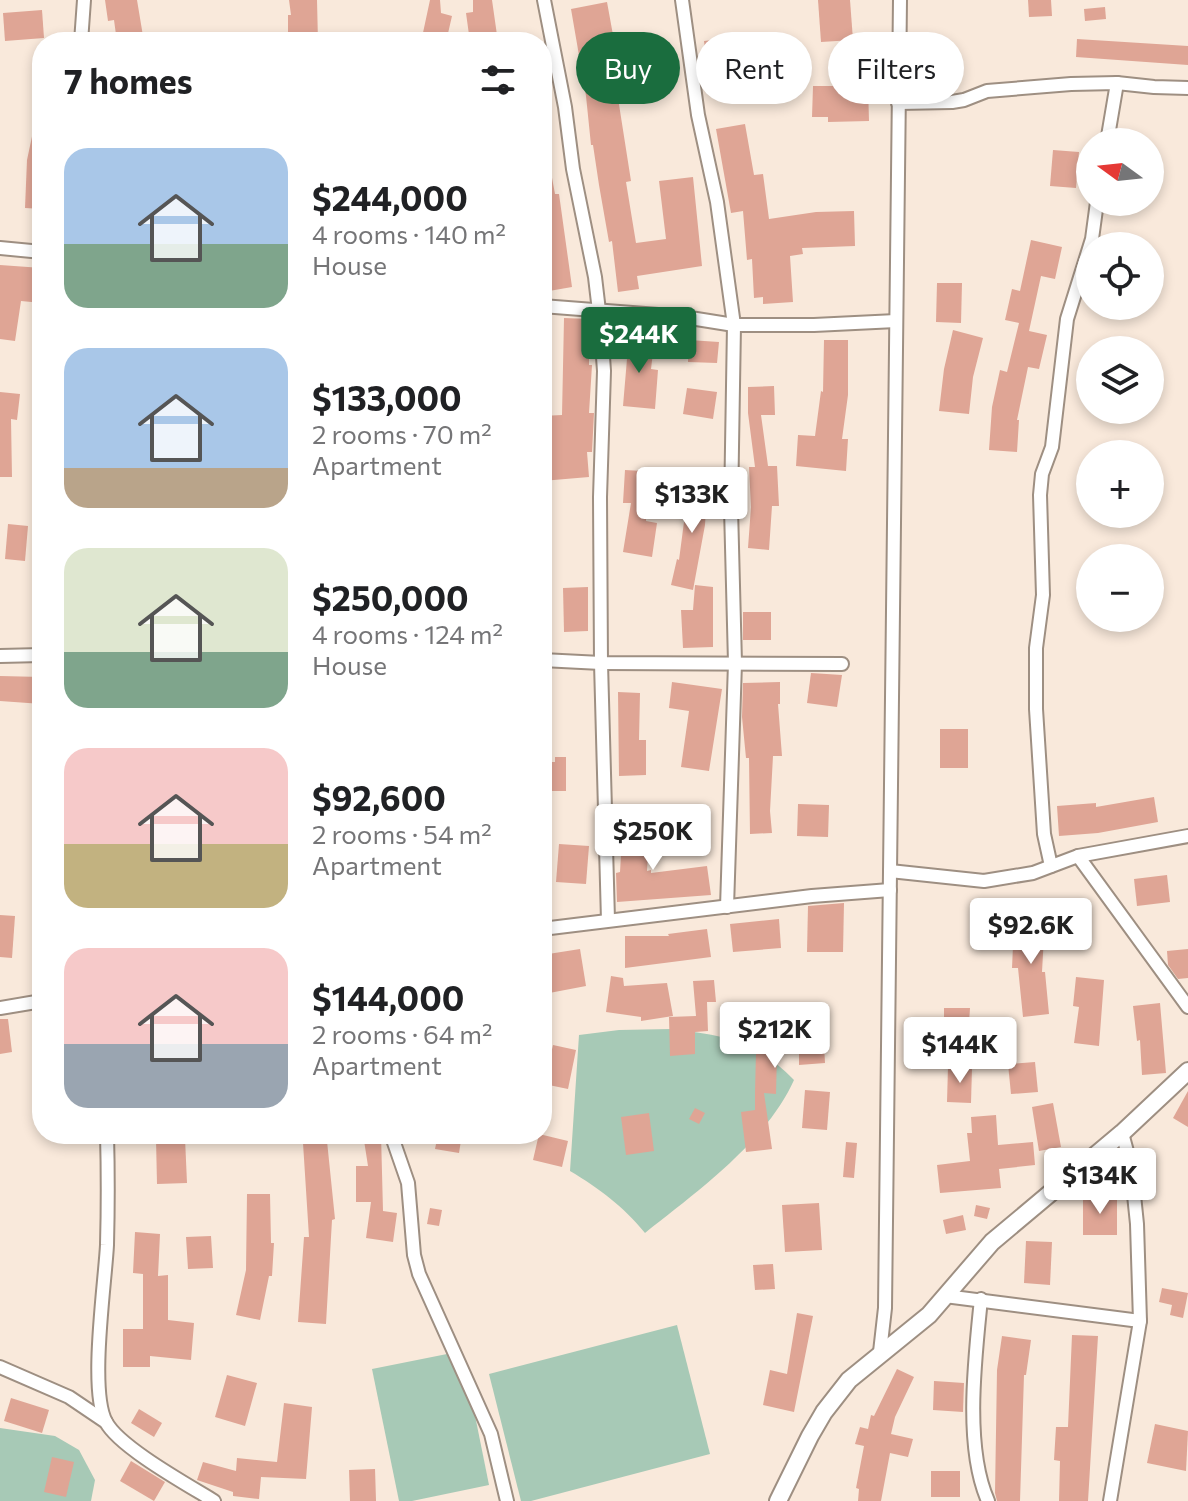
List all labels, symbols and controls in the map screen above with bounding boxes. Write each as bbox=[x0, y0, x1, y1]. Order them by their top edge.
chip: Buy bbox=[576, 32, 680, 104]
chip: Rent bbox=[696, 32, 812, 104]
chip: Filters bbox=[828, 32, 964, 104]
icon: filters bbox=[476, 58, 520, 102]
text: 7 homes bbox=[64, 59, 193, 101]
north arrow bbox=[1076, 128, 1164, 216]
map controls bbox=[1076, 128, 1164, 632]
text: $244,000 bbox=[312, 176, 468, 218]
icon: home bbox=[128, 180, 224, 276]
text: 4 rooms · 140 m² bbox=[312, 218, 506, 249]
button: locate bbox=[1076, 232, 1164, 320]
text: House bbox=[312, 249, 387, 280]
pin: $244K bbox=[583, 307, 695, 375]
text: $244K bbox=[599, 317, 679, 348]
button: layers bbox=[1076, 336, 1164, 424]
text: $133,000 bbox=[312, 376, 462, 418]
icon: home bbox=[128, 380, 224, 476]
text: 2 rooms · 70 m² bbox=[312, 418, 492, 449]
button: + bbox=[1076, 440, 1164, 528]
text: Apartment bbox=[312, 449, 442, 480]
pin: $133K bbox=[636, 467, 748, 535]
text: $133K bbox=[655, 477, 730, 508]
button: − bbox=[1076, 544, 1164, 632]
text: $250,000 bbox=[312, 576, 469, 618]
icon: home bbox=[128, 580, 224, 676]
text: 4 rooms · 124 m² bbox=[312, 618, 503, 649]
text: House bbox=[312, 649, 387, 680]
text: $92,600 bbox=[312, 776, 446, 818]
icon: home bbox=[128, 780, 224, 876]
pin: $250K bbox=[597, 804, 709, 872]
text: $250K bbox=[613, 814, 693, 845]
text: 2 rooms · 54 m² bbox=[312, 818, 492, 849]
text: Apartment bbox=[312, 849, 442, 880]
pin: $92.6K bbox=[966, 898, 1096, 966]
text: $92.6K bbox=[988, 908, 1074, 939]
text: $144,000 bbox=[312, 976, 464, 1018]
icon: home bbox=[128, 980, 224, 1076]
pin: $212K bbox=[719, 1002, 831, 1070]
text: $212K bbox=[738, 1012, 812, 1043]
pin: $144K bbox=[904, 1017, 1016, 1085]
text: 2 rooms · 64 m² bbox=[312, 1018, 493, 1049]
text: $144K bbox=[922, 1027, 998, 1058]
text: Apartment bbox=[312, 1049, 442, 1080]
pin: $134K bbox=[1044, 1148, 1156, 1216]
text: $134K bbox=[1062, 1158, 1138, 1189]

